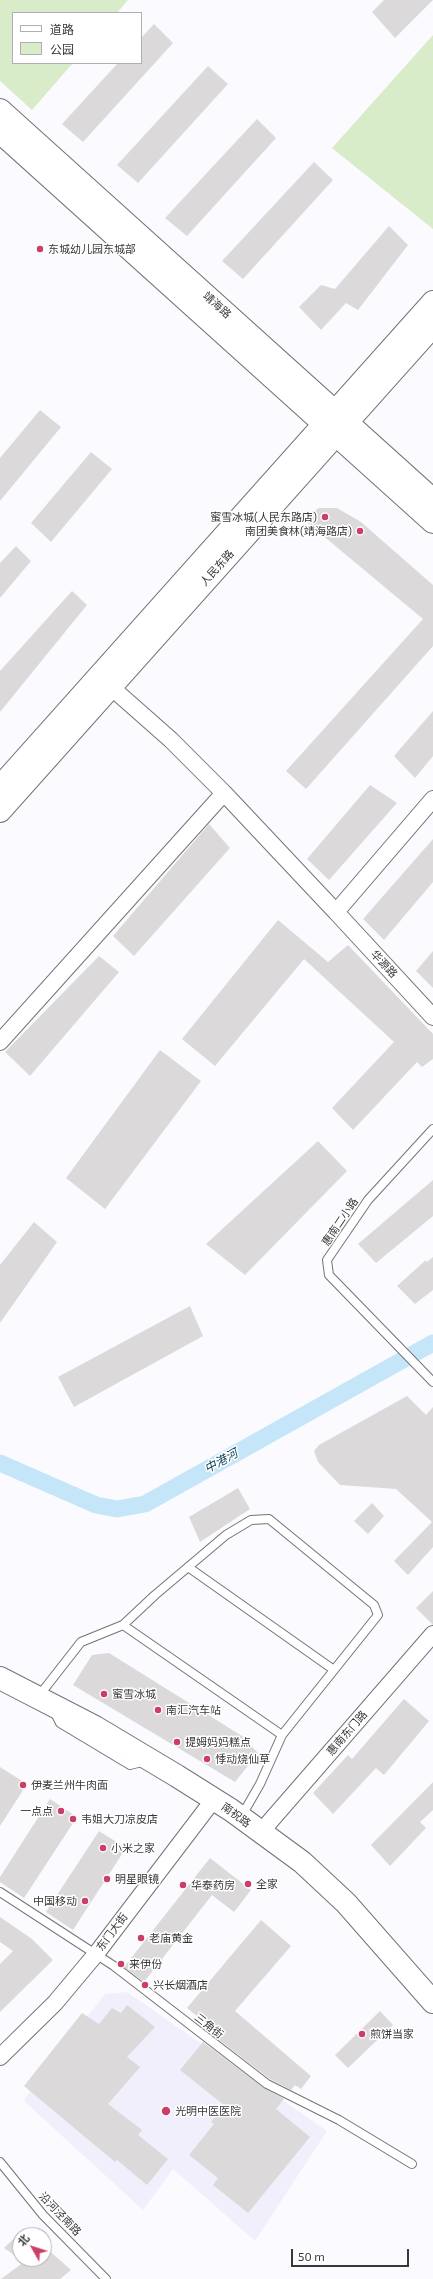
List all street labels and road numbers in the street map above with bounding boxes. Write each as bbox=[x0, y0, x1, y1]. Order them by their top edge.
street label: 靖海路 bbox=[200, 289, 234, 321]
street label: 人民东路 bbox=[197, 547, 237, 589]
street label: 华源路 bbox=[368, 947, 400, 981]
street label: 惠南二小路 bbox=[319, 1196, 361, 1248]
street label: 惠南东门路 bbox=[324, 1708, 370, 1758]
street label: 南祝路 bbox=[219, 1800, 253, 1830]
street label: 东门大街 bbox=[93, 1910, 131, 1954]
street label: 三角街 bbox=[192, 2011, 226, 2041]
street label: 沿河泾南路 bbox=[36, 2190, 84, 2238]

